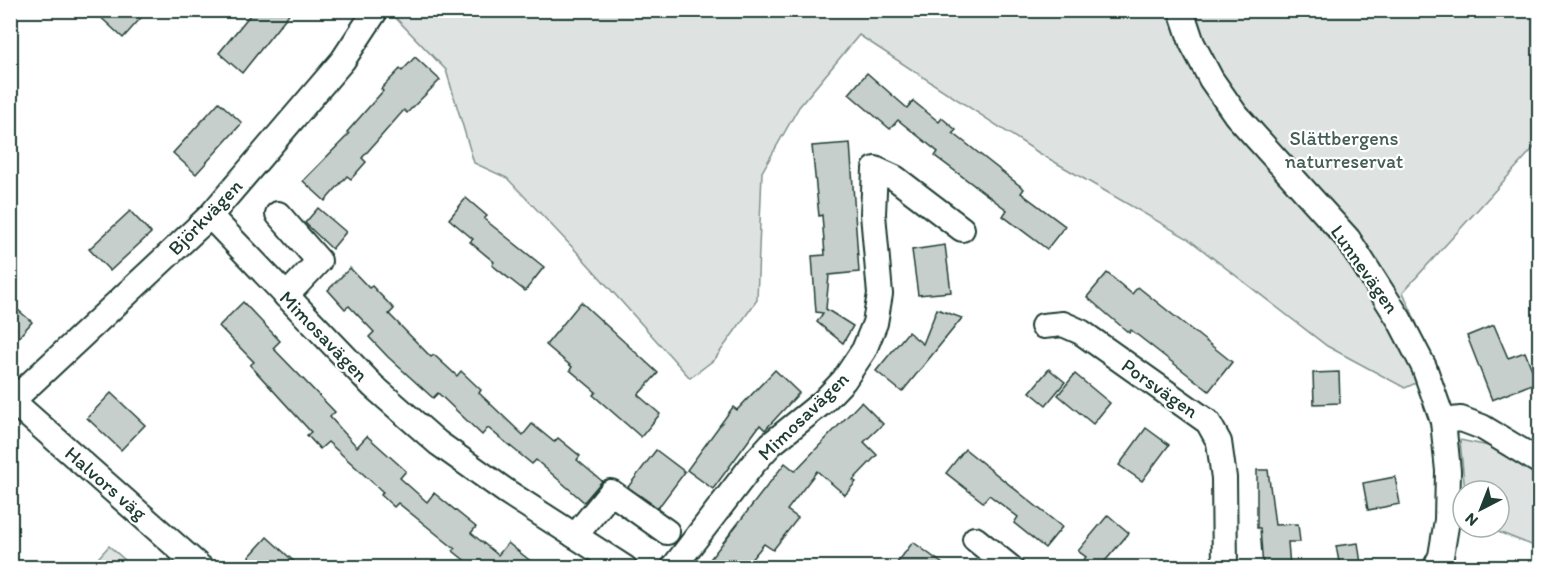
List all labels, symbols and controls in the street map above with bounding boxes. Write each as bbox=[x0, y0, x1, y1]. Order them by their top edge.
park label: Slättbergens naturreservat bbox=[1285, 126, 1404, 173]
street label: Björkvägen bbox=[163, 174, 247, 260]
street label: Lunnevägen bbox=[1326, 220, 1404, 318]
street label: Mimosavägen bbox=[275, 285, 374, 387]
street label: Porsvägen bbox=[1117, 353, 1203, 423]
street label: Mimosavägen bbox=[752, 366, 854, 465]
street label: Halvors väg bbox=[60, 441, 152, 526]
north arrow bbox=[1451, 479, 1511, 539]
text: N bbox=[1461, 509, 1482, 530]

